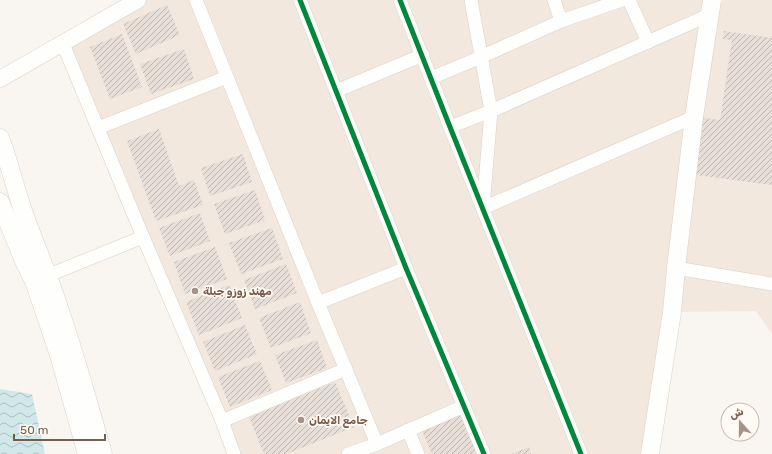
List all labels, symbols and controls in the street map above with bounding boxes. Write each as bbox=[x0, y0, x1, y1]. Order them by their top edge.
place label: مهند زوزو جبلة bbox=[203, 285, 272, 298]
marker: مهند زوزو جبلة bbox=[190, 286, 200, 296]
north arrow bbox=[720, 402, 760, 442]
text: ش bbox=[728, 405, 745, 422]
place label: جامع الايمان bbox=[309, 414, 368, 428]
marker: جامع الايمان bbox=[296, 415, 306, 425]
scale bar bbox=[14, 416, 105, 442]
text: 50 m bbox=[20, 423, 48, 437]

